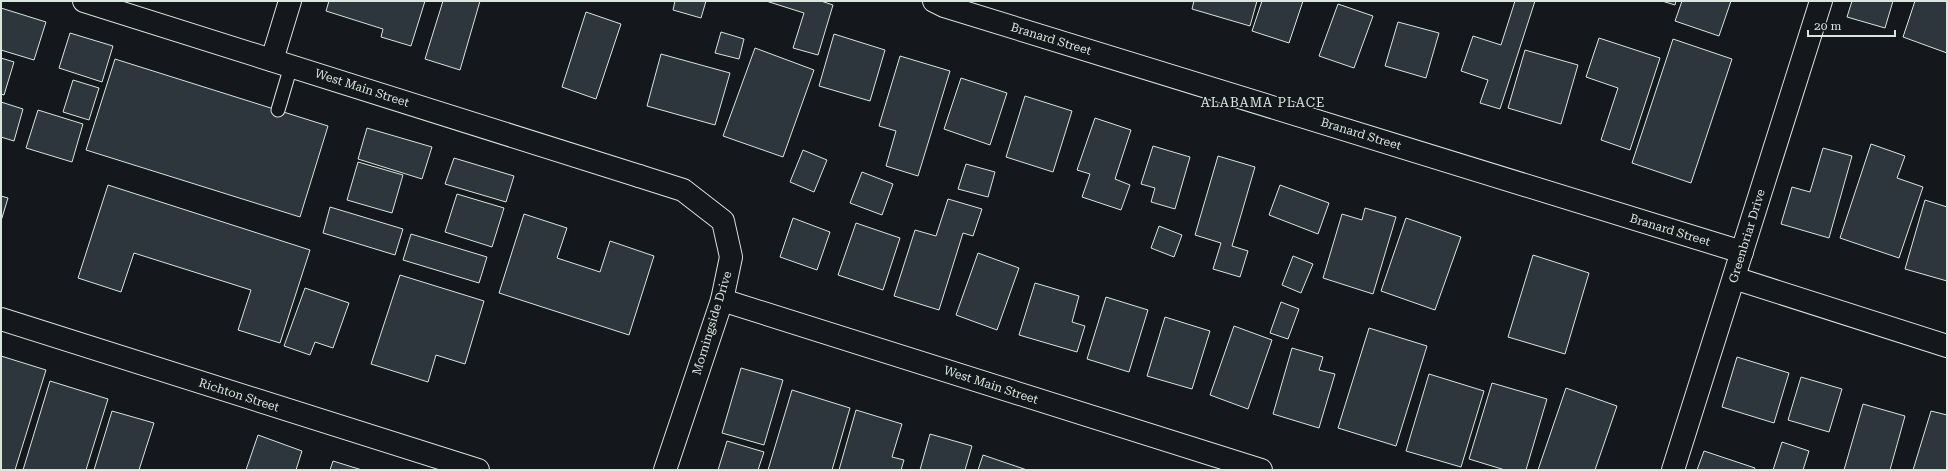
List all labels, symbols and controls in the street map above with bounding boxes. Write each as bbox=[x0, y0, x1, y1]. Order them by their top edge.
scale bar bbox=[1808, 12, 1895, 38]
text: 20 m bbox=[1814, 19, 1841, 33]
street label: Branard Street bbox=[1009, 20, 1093, 58]
street label: West Main Street bbox=[313, 66, 411, 110]
district label: ALABAMA PLACE bbox=[1201, 95, 1325, 110]
street label: Branard Street bbox=[1319, 115, 1403, 153]
street label: Greenbriar Drive bbox=[1726, 187, 1768, 285]
street label: Branard Street bbox=[1628, 211, 1712, 249]
street label: Morningside Drive bbox=[690, 269, 735, 377]
street label: West Main Street bbox=[942, 363, 1040, 407]
street label: Richton Street bbox=[197, 375, 281, 415]

